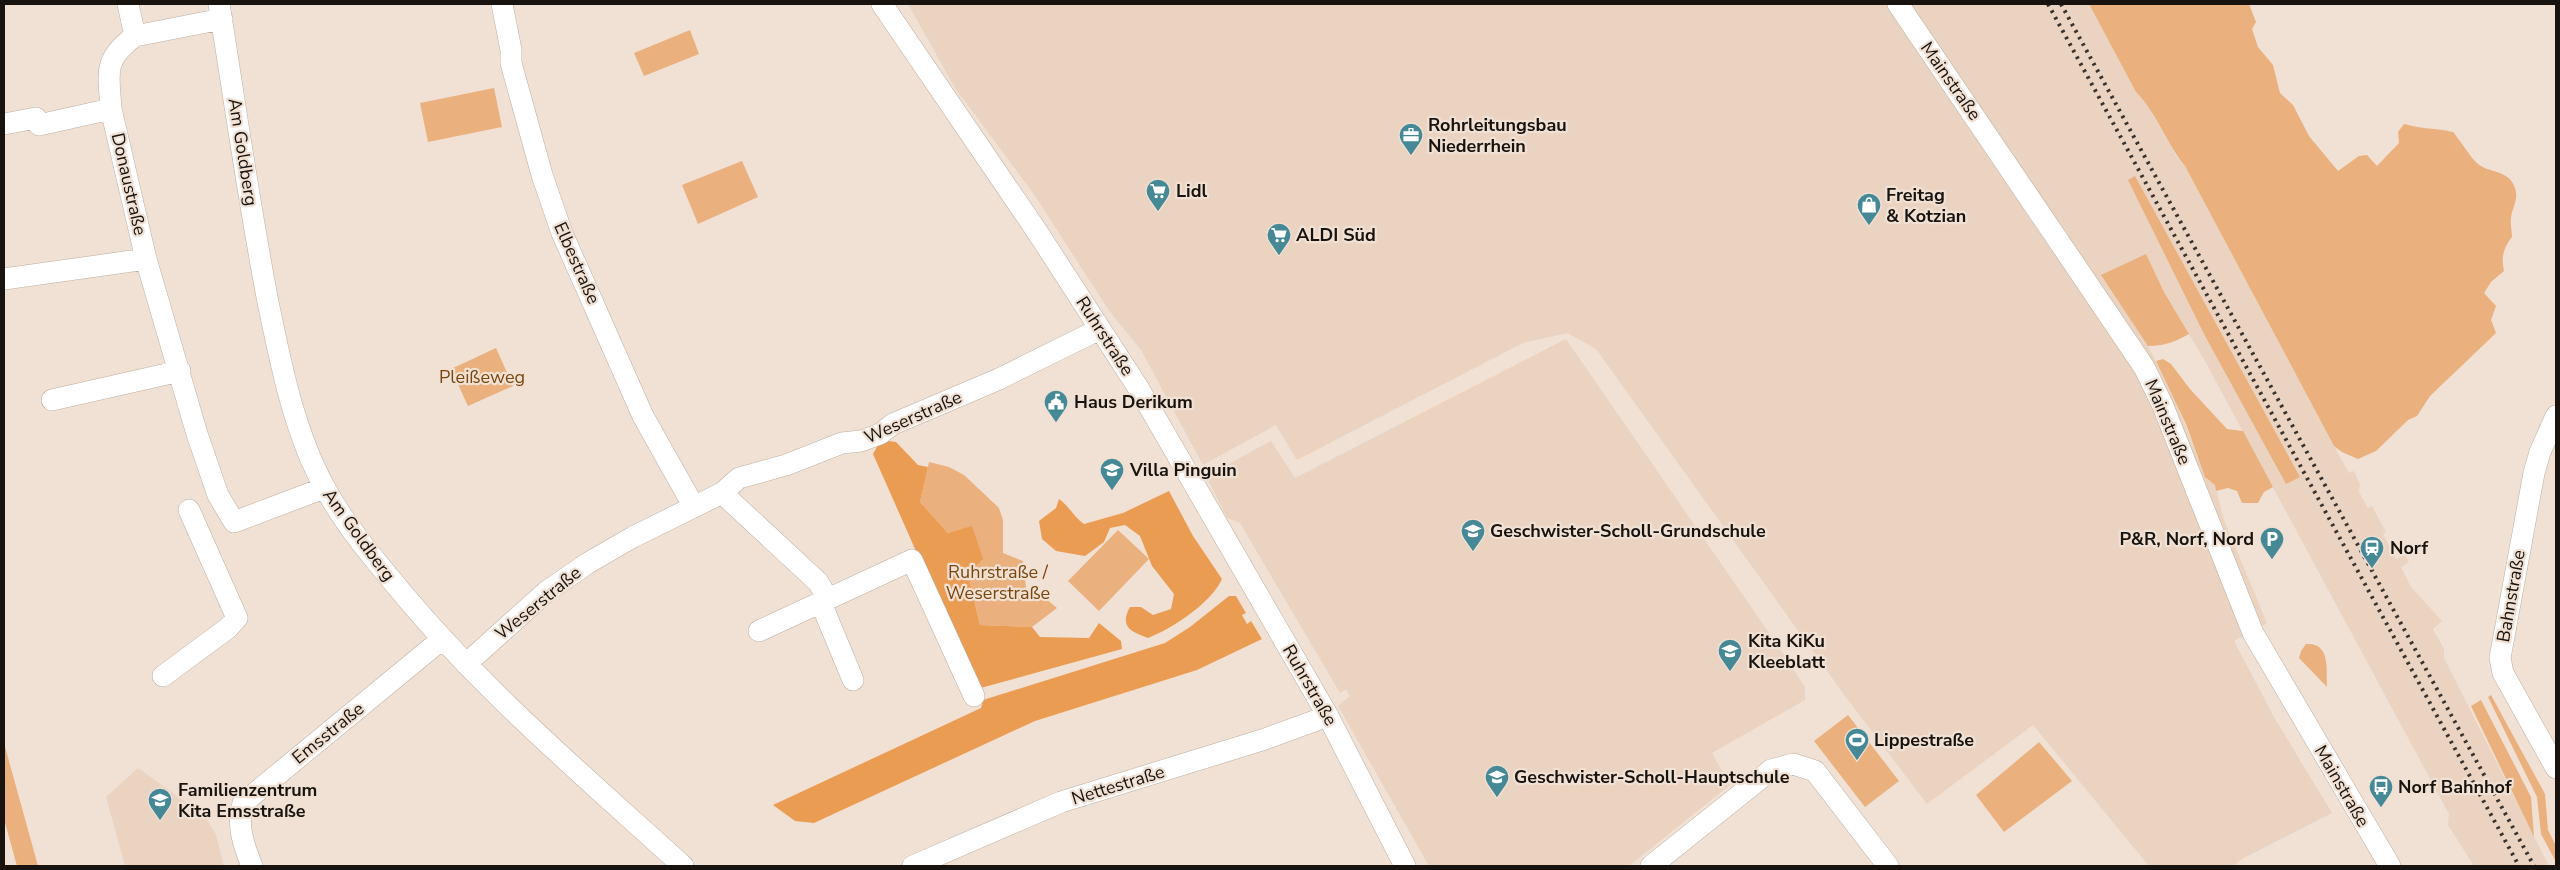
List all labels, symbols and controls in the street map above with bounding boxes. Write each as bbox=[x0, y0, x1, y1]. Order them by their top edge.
street label: Mainstraße bbox=[1915, 37, 1987, 125]
street label: Am Goldberg bbox=[223, 96, 263, 208]
place label: Rohrleitungsbau Niederrhein bbox=[1428, 113, 1567, 158]
office icon: Rohrleitungsbau Niederrhein bbox=[1398, 122, 1424, 156]
street label: Donaustraße bbox=[106, 130, 152, 238]
supermarket icon: Lidl bbox=[1145, 178, 1171, 212]
place label: Lidl bbox=[1176, 179, 1208, 203]
place label: Freitag & Kotzian bbox=[1886, 183, 1966, 228]
shop icon: Freitag & Kotzian bbox=[1856, 192, 1882, 226]
street label: Elbestraße bbox=[548, 218, 606, 308]
supermarket icon: ALDI Süd bbox=[1266, 222, 1292, 256]
place label: ALDI Süd bbox=[1296, 223, 1376, 247]
street label: Ruhrstraße bbox=[1070, 292, 1140, 380]
park label: Pleißeweg bbox=[439, 365, 525, 389]
street label: Mainstraße bbox=[2139, 376, 2197, 468]
street label: Weserstraße bbox=[860, 385, 966, 449]
public building icon: Haus Derikum bbox=[1043, 389, 1069, 423]
place label: Haus Derikum bbox=[1074, 390, 1193, 414]
school or university icon: Villa Pinguin bbox=[1099, 457, 1125, 491]
place label: Villa Pinguin bbox=[1129, 458, 1237, 482]
street label: Am Goldberg bbox=[317, 484, 401, 586]
school or university icon: Geschwister-Scholl-Grundschule bbox=[1460, 518, 1486, 552]
place label: Geschwister-Scholl-Grundschule bbox=[1490, 519, 1766, 543]
parking icon: P&R, Norf, Nord bbox=[2259, 526, 2285, 560]
place label: P&R, Norf, Nord bbox=[2119, 527, 2254, 551]
station icon: Norf bbox=[2359, 535, 2385, 569]
place label: Norf bbox=[2390, 536, 2428, 560]
street label: Bahnstraße bbox=[2491, 548, 2531, 644]
park label: Ruhrstraße / Weserstraße bbox=[946, 560, 1050, 605]
street label: Weserstraße bbox=[490, 561, 586, 645]
place label: Kita KiKu Kleeblatt bbox=[1748, 629, 1825, 674]
school or university icon: Kita KiKu Kleeblatt bbox=[1717, 638, 1743, 672]
street label: Ruhrstraße bbox=[1277, 640, 1343, 730]
street label: Emsstraße bbox=[287, 697, 369, 769]
sports icon: Lippestraße bbox=[1844, 727, 1870, 761]
place label: Lippestraße bbox=[1874, 728, 1974, 752]
street label: Mainstraße bbox=[2309, 741, 2375, 831]
street label: Nettestraße bbox=[1069, 759, 1167, 811]
school or university icon: Geschwister-Scholl-Hauptschule bbox=[1484, 764, 1510, 798]
place label: Geschwister-Scholl-Hauptschule bbox=[1514, 765, 1790, 789]
bus stop icon: Norf Bahnhof bbox=[2368, 774, 2394, 808]
place label: Norf Bahnhof bbox=[2398, 775, 2512, 799]
place label: Familienzentrum Kita Emsstraße bbox=[178, 778, 317, 823]
school or university icon: Familienzentrum Kita Emsstraße bbox=[147, 787, 173, 821]

